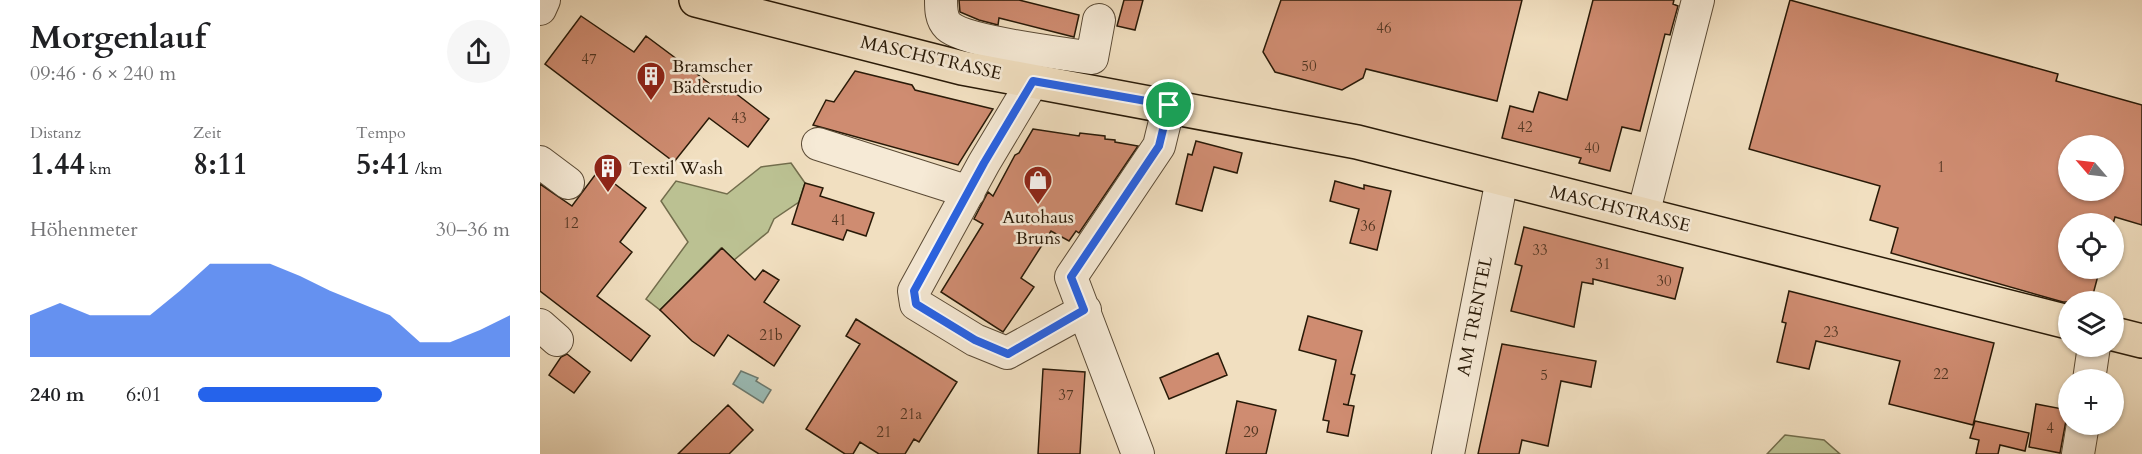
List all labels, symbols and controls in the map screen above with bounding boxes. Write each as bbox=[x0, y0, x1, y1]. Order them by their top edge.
text: Morgenlauf bbox=[30, 15, 206, 60]
house number: 46 bbox=[1376, 18, 1392, 38]
button: share bbox=[447, 20, 510, 83]
street label: MASCHSTRASSE bbox=[858, 30, 1004, 86]
house number: 47 bbox=[581, 49, 597, 69]
place label: Bramscher Bäderstudio bbox=[672, 54, 763, 100]
house number: 50 bbox=[1301, 56, 1317, 76]
text: 09:46 · 6 × 240 m bbox=[30, 60, 176, 87]
building icon: Bramscher Bäderstudio bbox=[635, 60, 667, 102]
pin bbox=[1143, 79, 1194, 130]
icon: arrive bbox=[1152, 88, 1185, 121]
house number: 43 bbox=[731, 108, 747, 128]
house number: 42 bbox=[1517, 117, 1533, 137]
text: Distanz bbox=[30, 122, 81, 144]
text: Zeit bbox=[193, 122, 221, 144]
text: Tempo bbox=[356, 122, 406, 144]
north arrow bbox=[2058, 135, 2124, 201]
map controls bbox=[2058, 135, 2124, 435]
house number: 40 bbox=[1584, 138, 1600, 158]
text: 1.44 bbox=[30, 144, 85, 185]
text: 8:11 bbox=[193, 144, 248, 185]
text: 5:41 bbox=[356, 144, 411, 185]
building icon: Textil Wash bbox=[592, 152, 624, 194]
place label: Textil Wash bbox=[629, 156, 723, 181]
house number: 1 bbox=[1937, 157, 1945, 177]
text: km bbox=[85, 158, 111, 180]
text: /km bbox=[411, 158, 442, 180]
shop icon: Autohaus Bruns bbox=[1022, 164, 1054, 206]
street label: MASCHSTRASSE bbox=[1547, 179, 1693, 239]
place label: Autohaus Bruns bbox=[1002, 205, 1074, 251]
house number: 41 bbox=[831, 210, 847, 230]
house number: 12 bbox=[563, 213, 579, 233]
button: locate bbox=[2058, 213, 2124, 279]
text: Höhenmeter bbox=[30, 216, 138, 243]
text: 30–36 m bbox=[436, 216, 510, 243]
house number: 36 bbox=[1360, 216, 1376, 236]
house number: 33 bbox=[1532, 240, 1548, 260]
street label: AM TRENTEL bbox=[1451, 254, 1499, 378]
house number: 31 bbox=[1595, 254, 1611, 274]
house number: 30 bbox=[1656, 271, 1672, 291]
button: layers bbox=[2058, 291, 2124, 357]
house number: 23 bbox=[1823, 322, 1839, 342]
house number: 21b bbox=[759, 325, 783, 345]
house number: 22 bbox=[1933, 364, 1949, 384]
house number: 5 bbox=[1540, 365, 1548, 385]
button: + bbox=[2058, 369, 2124, 435]
text: 240 m bbox=[30, 381, 85, 408]
text: 6:01 bbox=[126, 381, 162, 408]
house number: 37 bbox=[1058, 385, 1074, 405]
house number: 21a bbox=[900, 404, 922, 424]
house number: 4 bbox=[2046, 418, 2054, 438]
house number: 21 bbox=[876, 422, 892, 442]
house number: 29 bbox=[1243, 422, 1259, 442]

